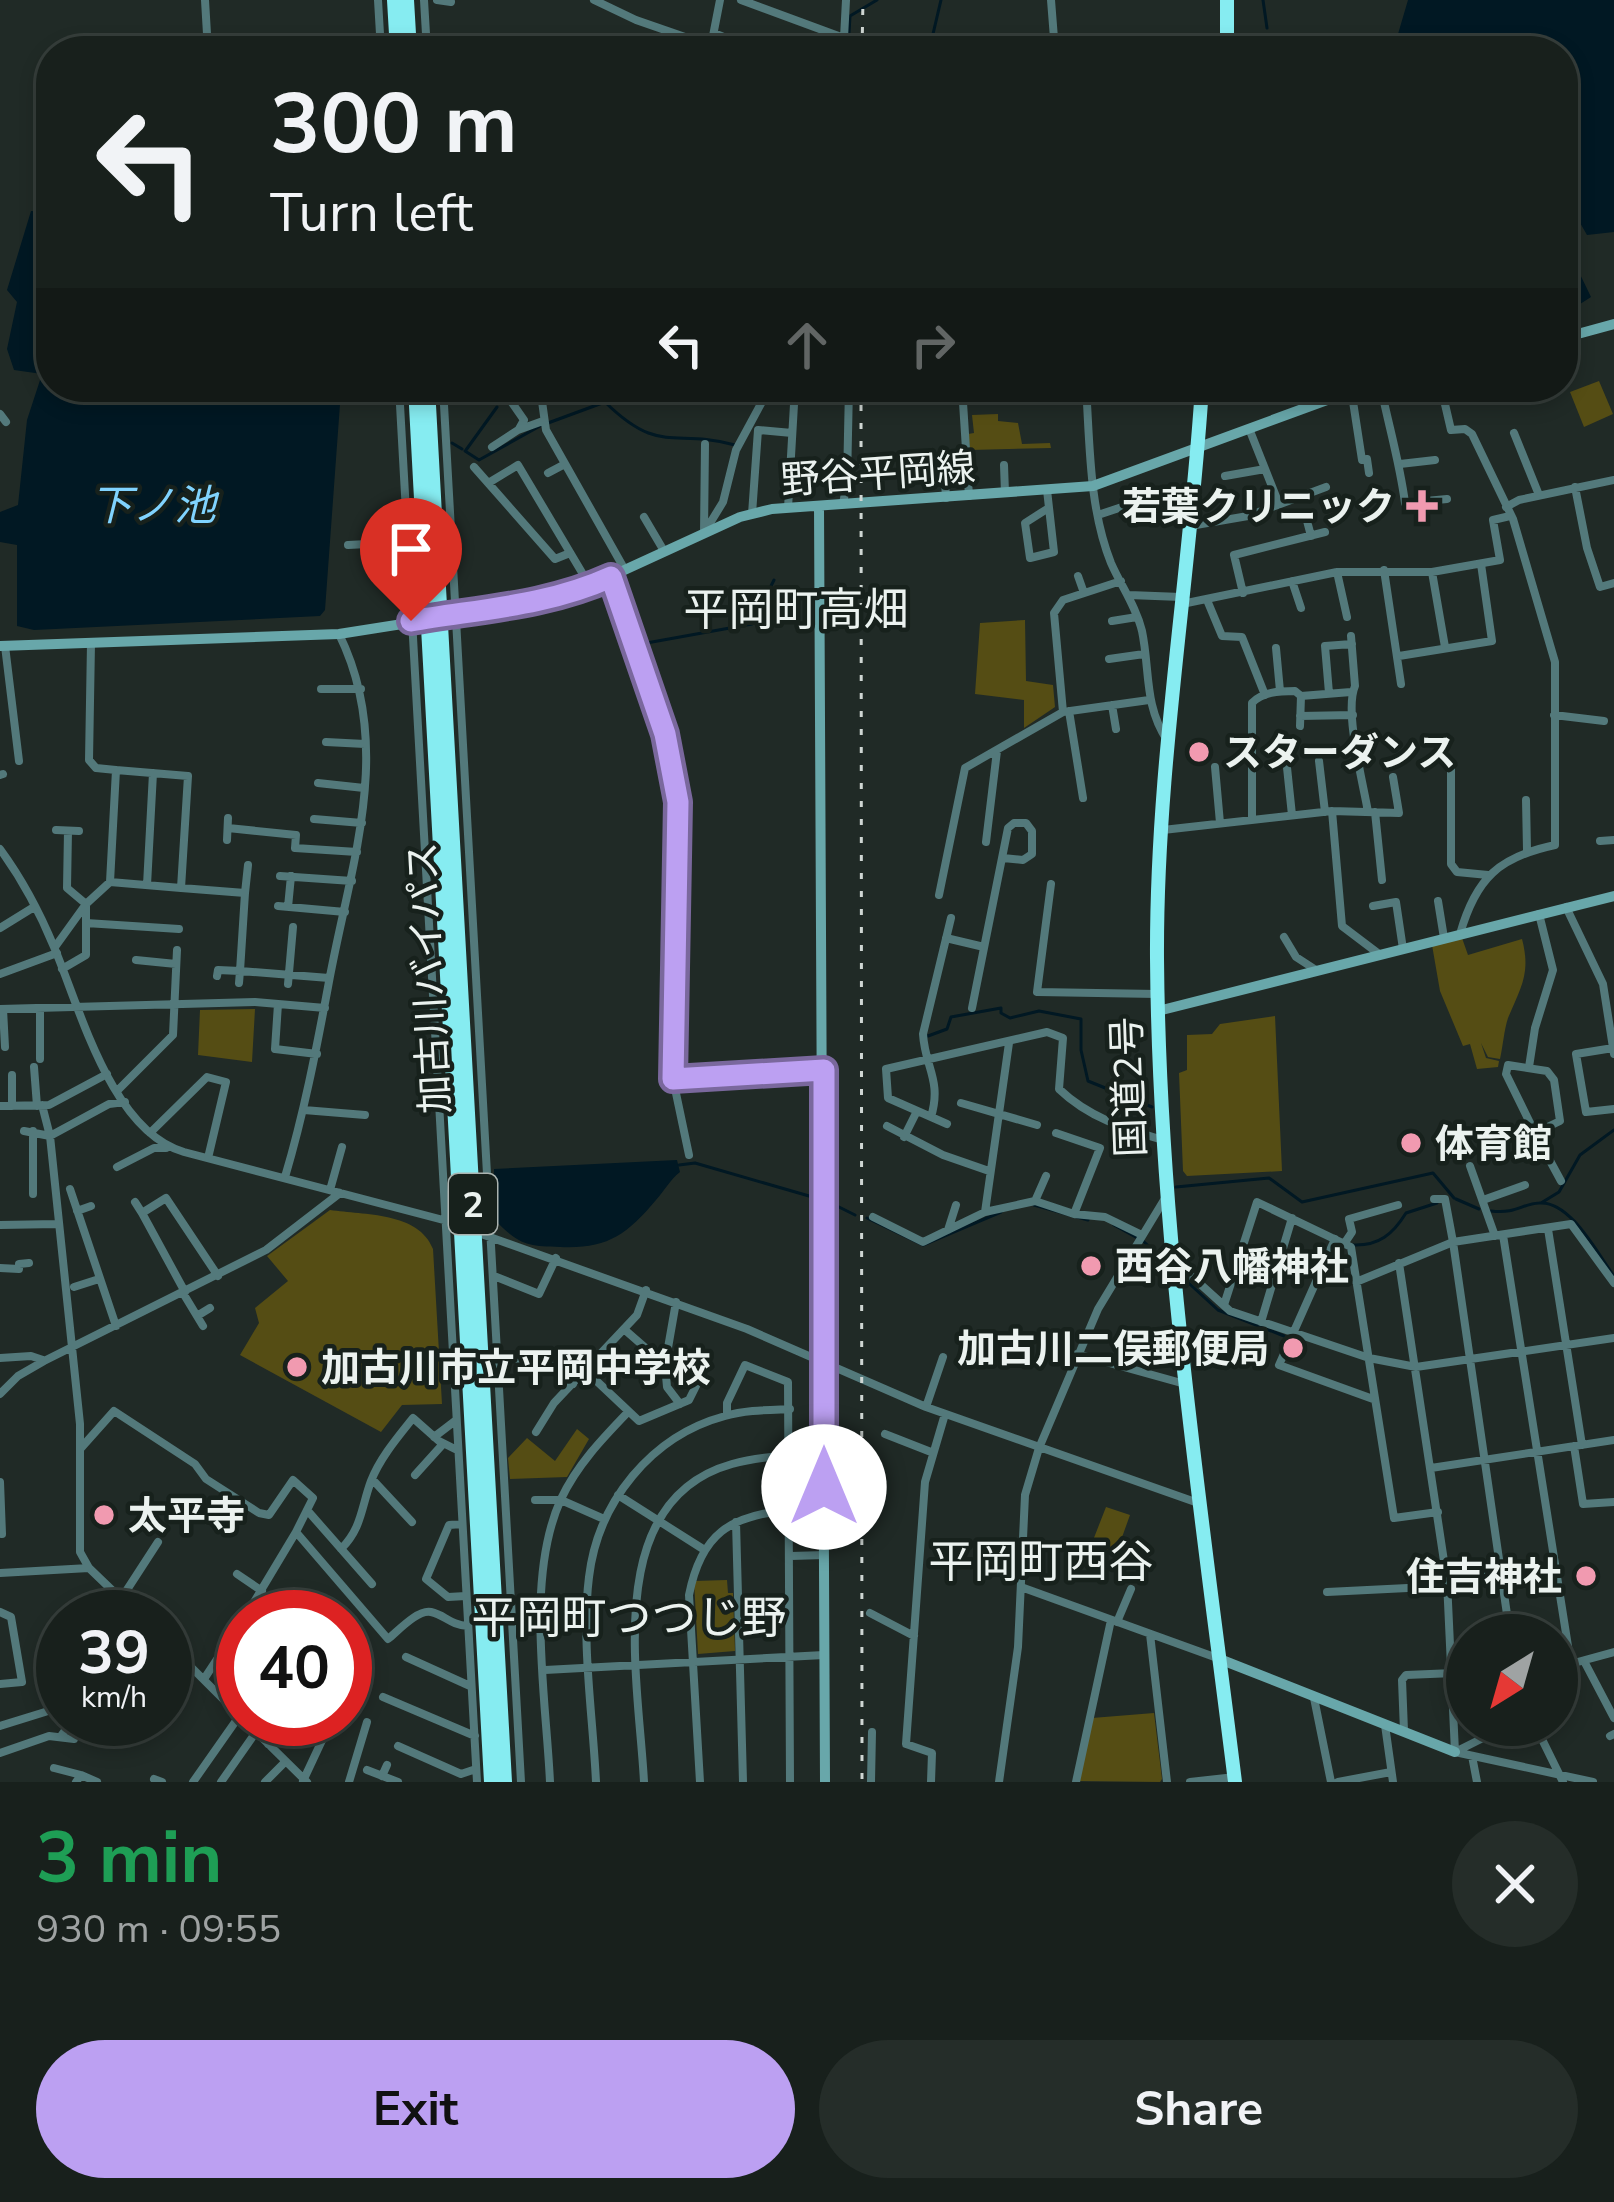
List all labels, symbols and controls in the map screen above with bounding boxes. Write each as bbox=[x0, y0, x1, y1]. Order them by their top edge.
text: 300 m bbox=[270, 67, 518, 182]
icon: left bbox=[72, 84, 228, 240]
text: Turn left bbox=[270, 176, 473, 250]
icon: left bbox=[648, 312, 714, 378]
icon: ahead bbox=[774, 312, 840, 378]
icon: right bbox=[900, 312, 966, 378]
street label: 野谷平岡線 bbox=[779, 441, 977, 508]
water label: 下ノ池 bbox=[90, 478, 220, 535]
place label: 若葉クリニック bbox=[1122, 481, 1395, 534]
marker: 若葉クリニック bbox=[1406, 490, 1438, 522]
pin bbox=[360, 498, 462, 621]
icon: arrive bbox=[378, 516, 444, 582]
district label: 平岡町高畑 bbox=[683, 580, 909, 641]
place label: スターダンス bbox=[1223, 727, 1456, 780]
marker: スターダンス bbox=[1186, 739, 1212, 765]
street label: 加古川バイパス bbox=[396, 841, 463, 1115]
street label: 国道2号 bbox=[1101, 1016, 1158, 1158]
place label: 体育館 bbox=[1435, 1118, 1552, 1171]
marker: 体育館 bbox=[1398, 1130, 1424, 1156]
road number: 2 bbox=[449, 1174, 497, 1234]
place label: 西谷八幡神社 bbox=[1115, 1241, 1349, 1294]
marker: 西谷八幡神社 bbox=[1078, 1253, 1104, 1279]
place label: 加古川二俣郵便局 bbox=[957, 1323, 1269, 1376]
marker: 加古川二俣郵便局 bbox=[1280, 1335, 1306, 1361]
place label: 加古川市立平岡中学校 bbox=[321, 1342, 711, 1395]
marker: 加古川市立平岡中学校 bbox=[284, 1354, 310, 1380]
position arrow bbox=[761, 1424, 887, 1550]
place label: 太平寺 bbox=[128, 1490, 245, 1543]
marker: 太平寺 bbox=[91, 1502, 117, 1528]
district label: 平岡町西谷 bbox=[928, 1532, 1154, 1593]
place label: 住吉神社 bbox=[1406, 1551, 1562, 1604]
marker: 住吉神社 bbox=[1573, 1563, 1599, 1589]
district label: 平岡町つつじ野 bbox=[471, 1588, 787, 1649]
speed limit sign: 40 bbox=[216, 1590, 372, 1746]
text: 39 bbox=[78, 1612, 150, 1694]
north arrow bbox=[1446, 1614, 1578, 1746]
map controls bbox=[1446, 1614, 1578, 1746]
text: km/h bbox=[81, 1677, 147, 1718]
text: 3 min bbox=[36, 1809, 222, 1907]
button: close bbox=[1452, 1821, 1578, 1947]
text: 930 m · 09:55 bbox=[36, 1903, 281, 1956]
button: Exit bbox=[36, 2040, 795, 2178]
button: Share bbox=[819, 2040, 1578, 2178]

